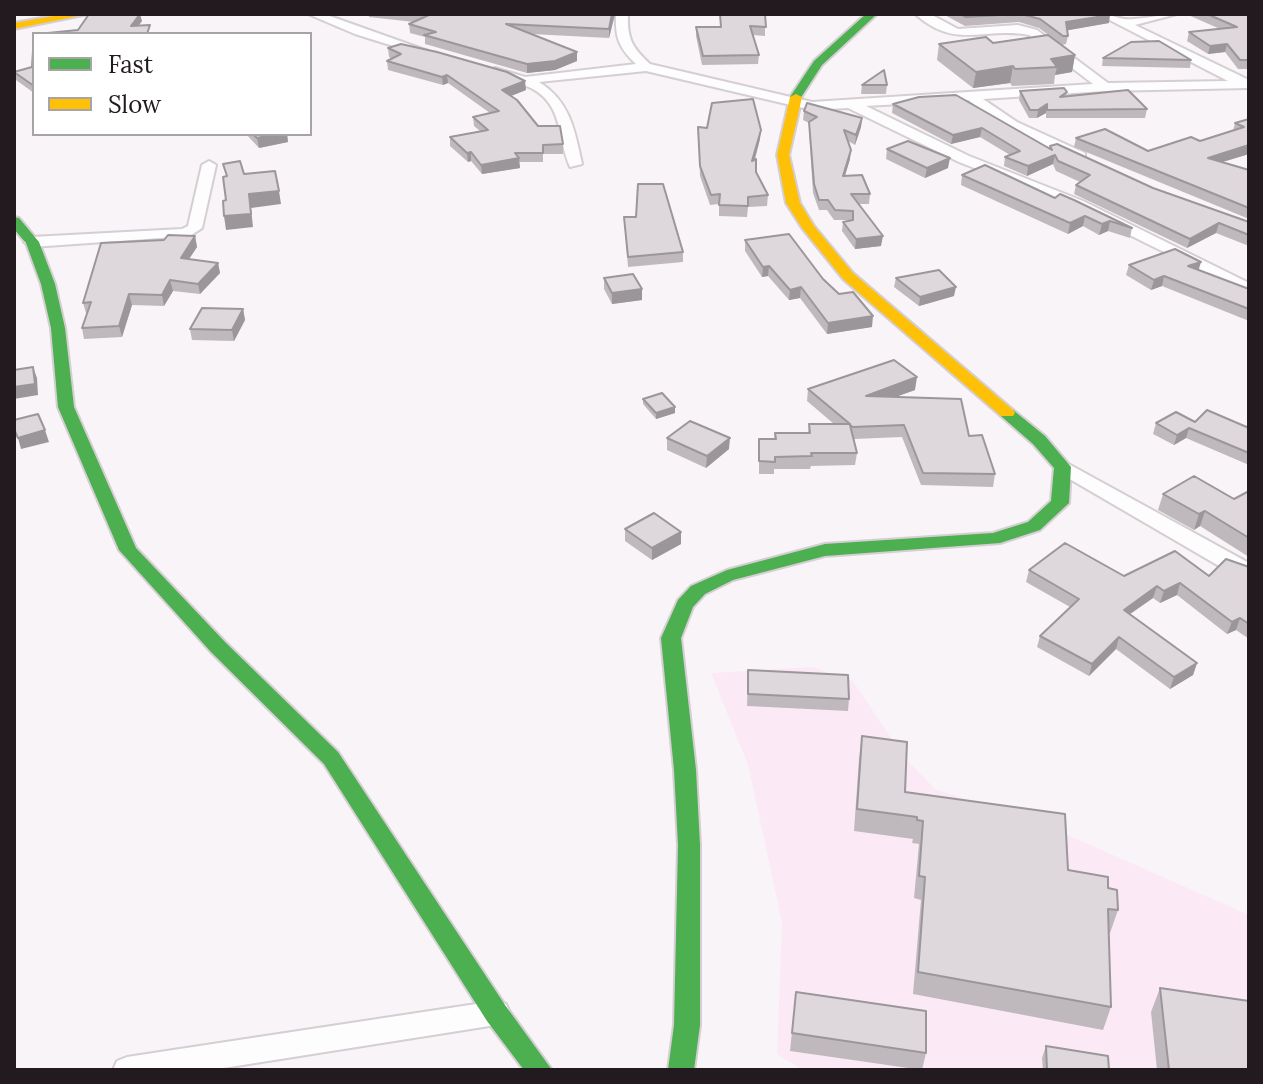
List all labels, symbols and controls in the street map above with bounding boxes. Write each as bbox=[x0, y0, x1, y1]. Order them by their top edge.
legend bbox=[32, 32, 312, 136]
text: Fast bbox=[108, 49, 153, 80]
text: Slow bbox=[108, 89, 161, 120]

